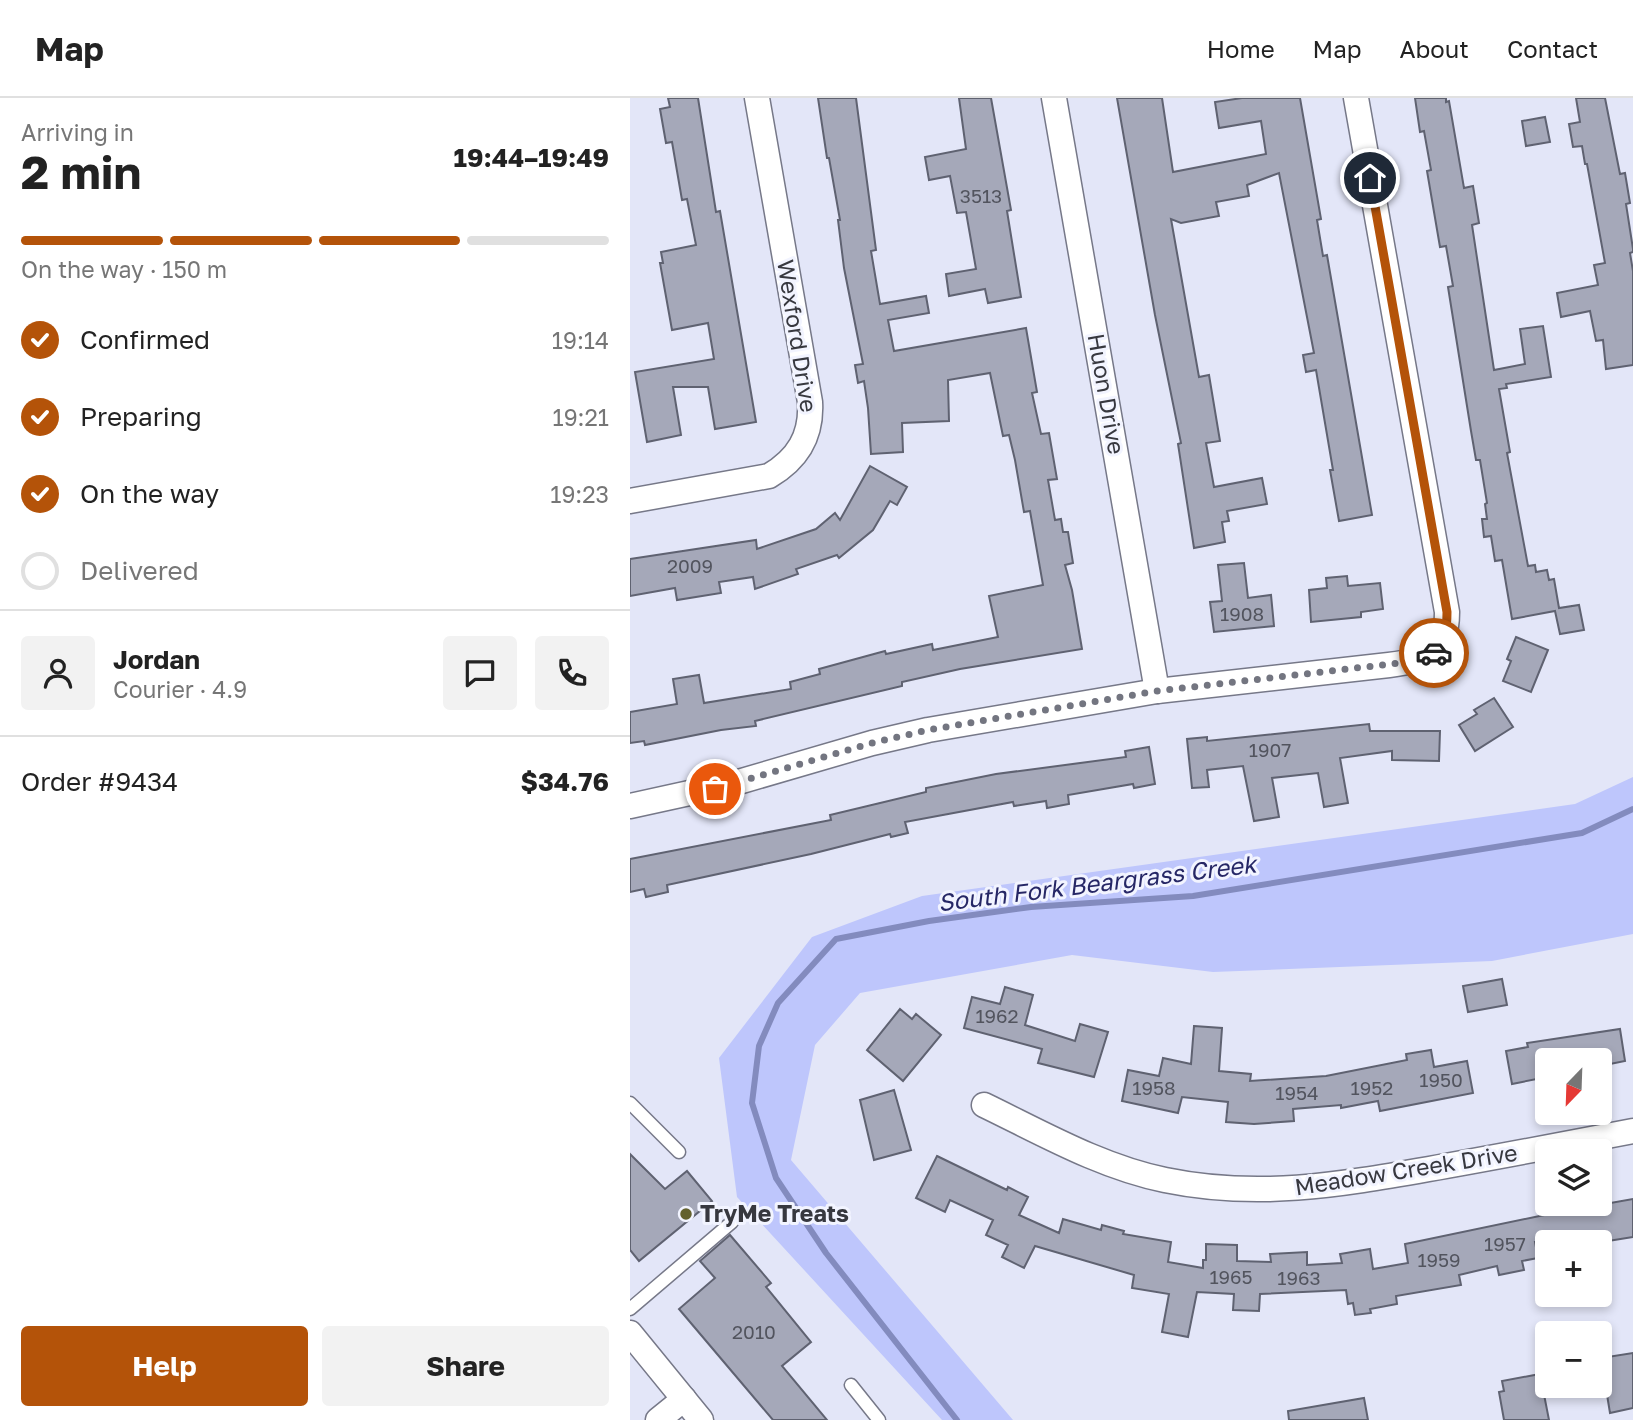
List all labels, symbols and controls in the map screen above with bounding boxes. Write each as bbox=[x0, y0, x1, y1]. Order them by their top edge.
text: Map bbox=[35, 29, 104, 68]
text: Home bbox=[1207, 34, 1275, 63]
text: Map bbox=[1313, 34, 1362, 63]
text: About bbox=[1400, 34, 1469, 63]
text: Contact bbox=[1507, 34, 1598, 63]
text: Arriving in bbox=[21, 118, 134, 146]
text: 19:44–19:49 bbox=[454, 142, 609, 173]
text: 2 min bbox=[21, 144, 141, 199]
pin bbox=[1340, 148, 1400, 208]
icon: home bbox=[1351, 159, 1389, 197]
house number: 3513 bbox=[960, 184, 1002, 207]
text: On the way · 150 m bbox=[21, 255, 227, 283]
street label: Wexford Drive bbox=[772, 257, 824, 414]
icon: check bbox=[21, 321, 59, 359]
text: Confirmed bbox=[80, 324, 210, 355]
text: 19:14 bbox=[552, 326, 609, 354]
street label: Huon Drive bbox=[1083, 331, 1131, 456]
icon: check bbox=[21, 398, 59, 436]
text: Preparing bbox=[80, 401, 202, 432]
text: 19:21 bbox=[553, 403, 609, 431]
icon: check bbox=[21, 475, 59, 513]
text: On the way bbox=[80, 478, 219, 509]
text: 19:23 bbox=[550, 480, 609, 508]
house number: 2009 bbox=[667, 554, 713, 577]
text: Delivered bbox=[80, 555, 199, 586]
house number: 1908 bbox=[1220, 602, 1264, 625]
courier bbox=[1399, 618, 1469, 688]
icon: car bbox=[1415, 634, 1453, 672]
button: person bbox=[21, 636, 95, 710]
button: chat bbox=[443, 636, 517, 710]
button: phone bbox=[535, 636, 609, 710]
text: Jordan bbox=[113, 644, 200, 675]
text: Courier · 4.9 bbox=[113, 675, 247, 703]
house number: 1907 bbox=[1249, 738, 1291, 761]
pin bbox=[685, 759, 745, 819]
text: Order #9434 bbox=[21, 766, 178, 797]
text: $34.76 bbox=[520, 766, 609, 797]
icon: bag bbox=[696, 770, 734, 808]
water label: South Fork Beargrass Creek bbox=[936, 848, 1260, 917]
house number: 1962 bbox=[975, 1004, 1019, 1027]
north arrow bbox=[1535, 1048, 1612, 1125]
map controls bbox=[1535, 1048, 1612, 1398]
house number: 1950 bbox=[1419, 1068, 1463, 1091]
house number: 1958 bbox=[1132, 1076, 1176, 1099]
house number: 1952 bbox=[1351, 1076, 1393, 1099]
house number: 1954 bbox=[1275, 1081, 1319, 1104]
street label: Meadow Creek Drive bbox=[1293, 1138, 1519, 1200]
button: layers bbox=[1535, 1139, 1612, 1216]
place label: TryMe Treats bbox=[700, 1199, 849, 1227]
marker: TryMe Treats bbox=[678, 1206, 694, 1222]
button: + bbox=[1535, 1230, 1612, 1307]
house number: 1957 bbox=[1484, 1232, 1526, 1255]
house number: 1959 bbox=[1417, 1248, 1461, 1271]
house number: 1965 bbox=[1209, 1265, 1253, 1288]
house number: 1963 bbox=[1277, 1266, 1321, 1289]
house number: 2010 bbox=[732, 1320, 776, 1343]
button: − bbox=[1535, 1321, 1612, 1398]
button: Help bbox=[21, 1326, 308, 1406]
button: Share bbox=[322, 1326, 609, 1406]

